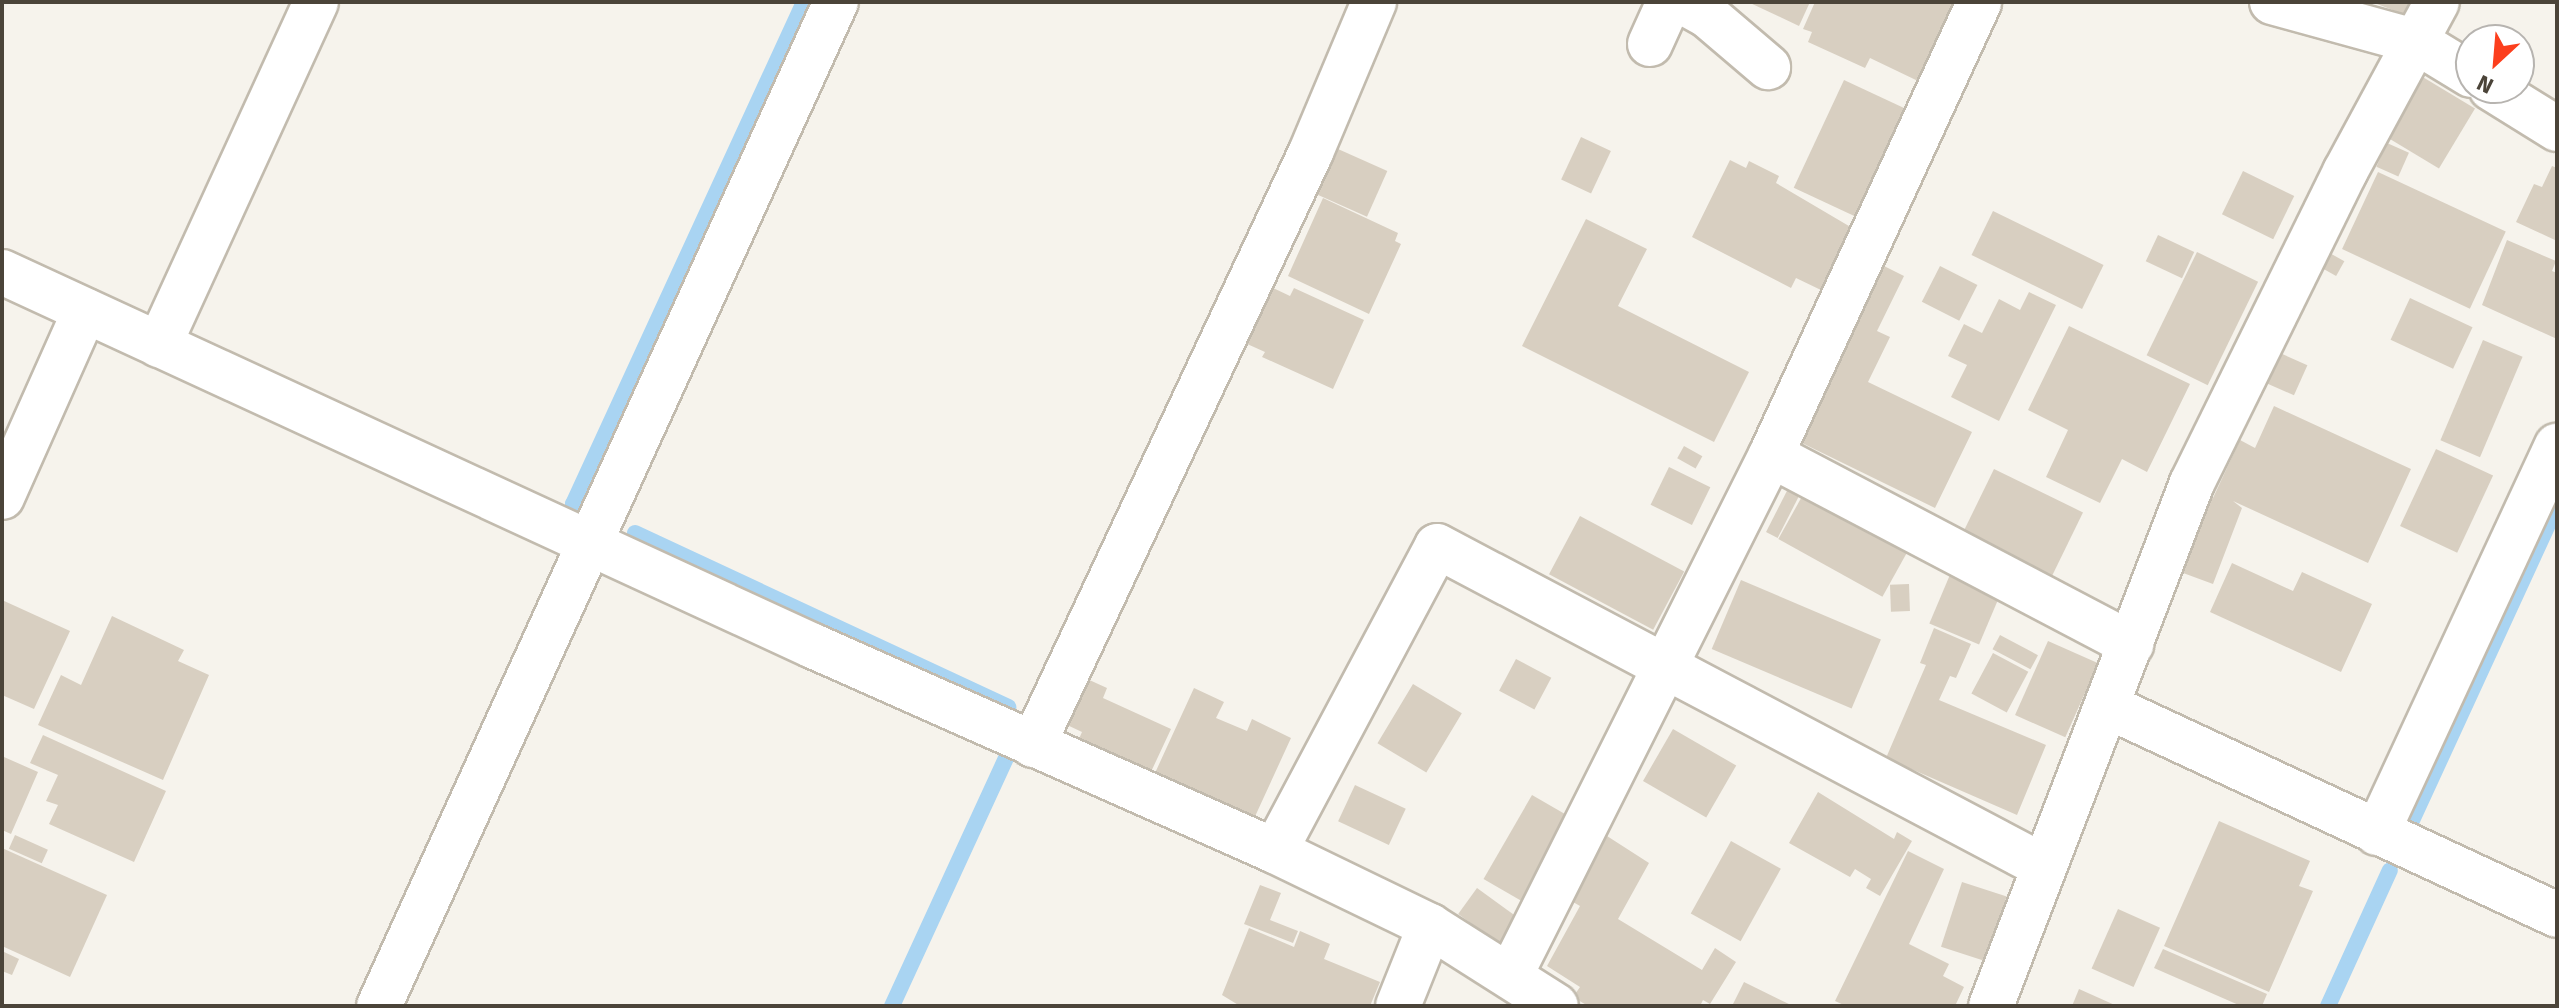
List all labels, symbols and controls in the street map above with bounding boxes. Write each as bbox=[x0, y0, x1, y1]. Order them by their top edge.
north arrow bbox=[2455, 24, 2535, 104]
text: N bbox=[2473, 69, 2498, 100]

